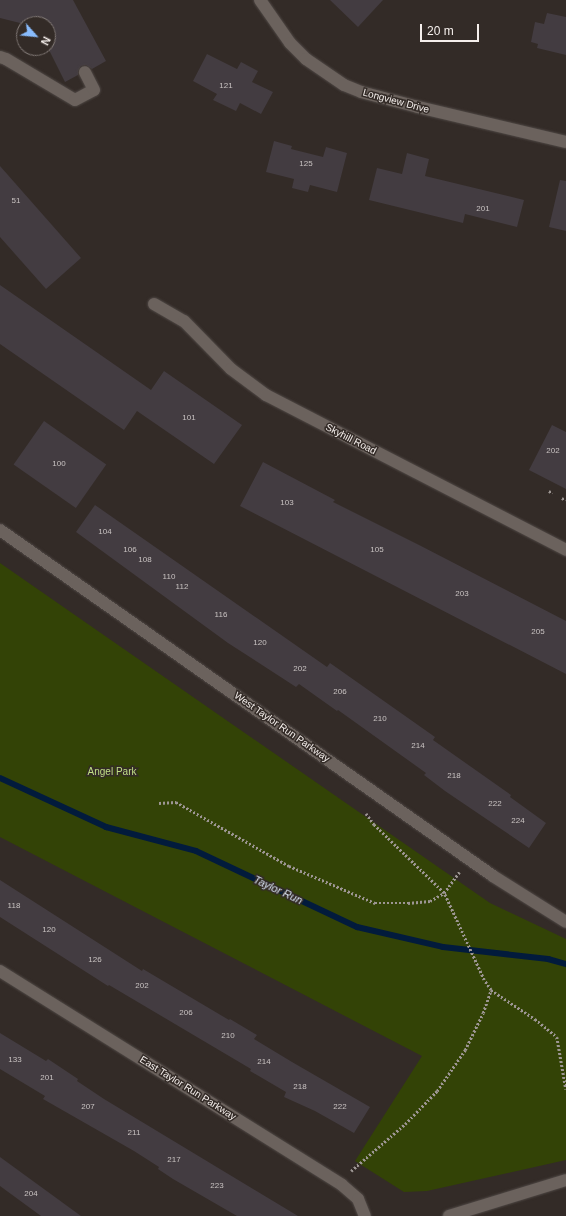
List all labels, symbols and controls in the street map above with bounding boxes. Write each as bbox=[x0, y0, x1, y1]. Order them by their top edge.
north arrow bbox=[16, 16, 56, 56]
scale bar bbox=[422, 16, 481, 42]
text: 20 m bbox=[427, 24, 454, 38]
text: N bbox=[39, 35, 53, 47]
house number: 121 bbox=[219, 81, 233, 91]
street label: Longview Drive bbox=[361, 86, 431, 116]
house number: 125 bbox=[299, 159, 313, 169]
house number: 51 bbox=[12, 196, 20, 206]
house number: 201 bbox=[476, 204, 490, 214]
house number: 101 bbox=[182, 413, 196, 423]
street label: Skyhill Road bbox=[324, 421, 378, 457]
house number: 202 bbox=[546, 446, 560, 456]
house number: 100 bbox=[52, 459, 66, 469]
house number: 103 bbox=[280, 498, 294, 508]
house number: 104 bbox=[98, 527, 112, 537]
house number: 106 bbox=[123, 545, 137, 555]
house number: 105 bbox=[370, 545, 384, 555]
house number: 108 bbox=[138, 555, 152, 565]
house number: 110 bbox=[163, 572, 175, 582]
house number: 112 bbox=[176, 582, 188, 592]
house number: 203 bbox=[455, 589, 469, 599]
house number: 116 bbox=[215, 610, 227, 620]
house number: 205 bbox=[531, 627, 545, 637]
house number: 120 bbox=[253, 638, 267, 648]
house number: 202 bbox=[293, 664, 307, 674]
house number: 206 bbox=[333, 687, 347, 697]
street label: West Taylor Run Parkway bbox=[232, 689, 332, 765]
house number: 210 bbox=[373, 714, 387, 724]
house number: 214 bbox=[411, 741, 425, 751]
park label: Angel Park bbox=[88, 766, 136, 778]
house number: 218 bbox=[447, 771, 461, 781]
house number: 222 bbox=[488, 799, 502, 809]
house number: 224 bbox=[511, 816, 525, 826]
water label: Taylor Run bbox=[251, 873, 305, 907]
house number: 118 bbox=[8, 901, 20, 911]
house number: 120 bbox=[42, 925, 56, 935]
house number: 126 bbox=[88, 955, 102, 965]
house number: 202 bbox=[135, 981, 149, 991]
house number: 206 bbox=[179, 1008, 193, 1018]
house number: 210 bbox=[221, 1031, 235, 1041]
street label: East Taylor Run Parkway bbox=[137, 1053, 239, 1123]
house number: 133 bbox=[8, 1055, 22, 1065]
house number: 214 bbox=[257, 1057, 271, 1067]
house number: 201 bbox=[40, 1073, 54, 1083]
house number: 218 bbox=[293, 1082, 307, 1092]
house number: 207 bbox=[81, 1102, 95, 1112]
house number: 222 bbox=[333, 1102, 347, 1112]
house number: 211 bbox=[128, 1128, 140, 1138]
house number: 217 bbox=[167, 1155, 181, 1165]
house number: 223 bbox=[210, 1181, 224, 1191]
house number: 204 bbox=[24, 1189, 38, 1199]

